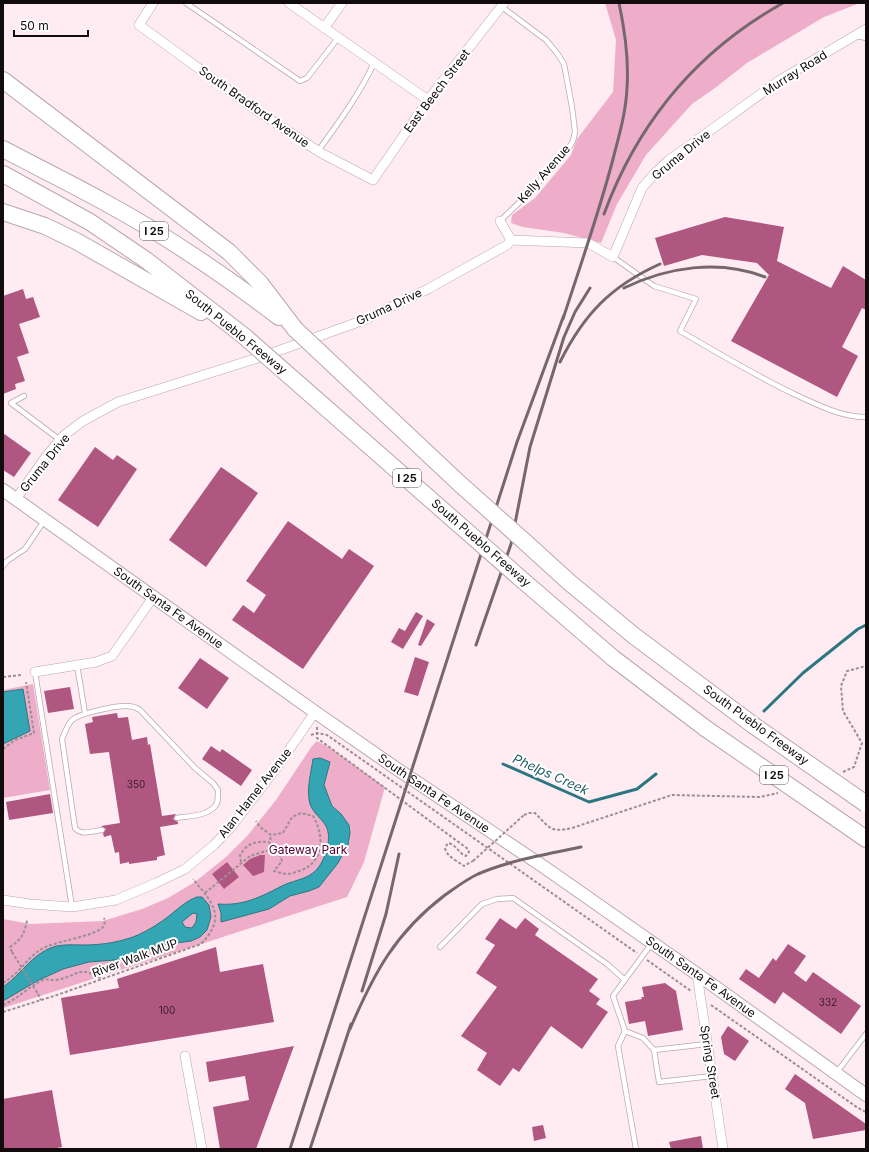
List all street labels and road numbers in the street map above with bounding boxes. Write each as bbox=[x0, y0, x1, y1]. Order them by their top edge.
street label: East Beech Street bbox=[400, 46, 473, 135]
street label: Murray Road bbox=[760, 47, 830, 98]
street label: South Bradford Avenue bbox=[196, 63, 312, 150]
street label: Gruma Drive bbox=[648, 126, 713, 183]
street label: Kelly Avenue bbox=[514, 141, 573, 206]
road number: I 25 bbox=[140, 222, 168, 240]
street label: Gruma Drive bbox=[353, 285, 424, 328]
street label: South Pueblo Freeway bbox=[182, 286, 291, 378]
street label: Gruma Drive bbox=[16, 430, 73, 495]
road number: I 25 bbox=[393, 469, 421, 487]
street label: South Pueblo Freeway bbox=[429, 495, 534, 590]
street label: South Santa Fe Avenue bbox=[111, 563, 227, 651]
street label: South Pueblo Freeway bbox=[701, 681, 812, 768]
street label: Alan Hamel Avenue bbox=[215, 745, 294, 841]
street label: South Santa Fe Avenue bbox=[375, 750, 493, 836]
road number: I 25 bbox=[760, 766, 788, 784]
street label: South Santa Fe Avenue bbox=[643, 933, 759, 1021]
street label: River Walk MUP bbox=[90, 935, 180, 980]
street label: Spring Street bbox=[697, 1024, 724, 1100]

